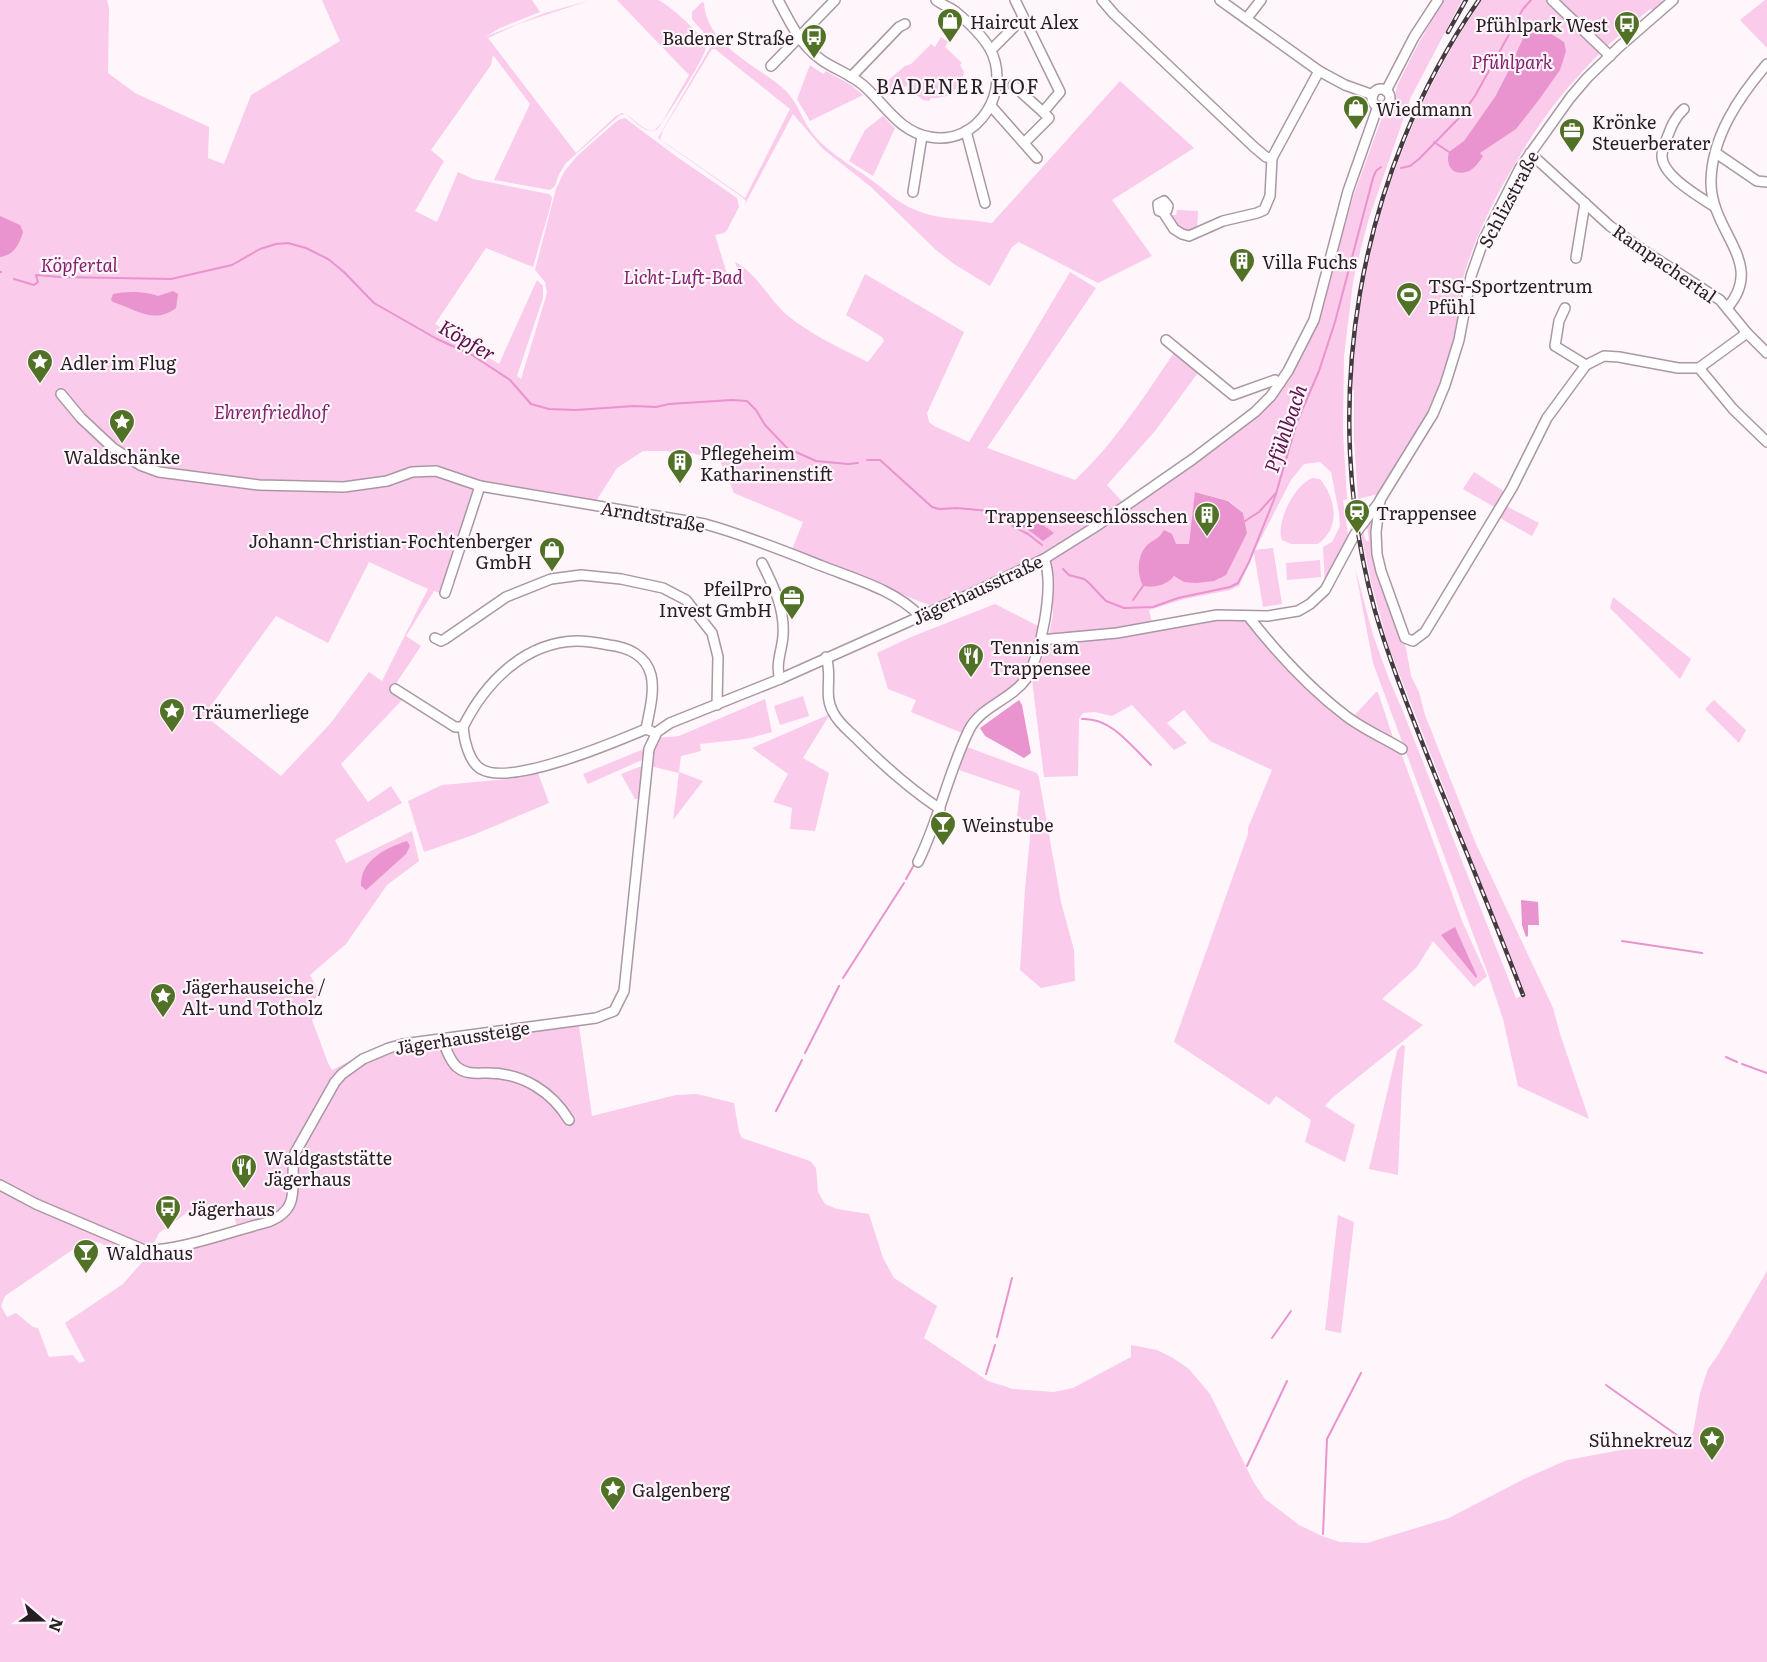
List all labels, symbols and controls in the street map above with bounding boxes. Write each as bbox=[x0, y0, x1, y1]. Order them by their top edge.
shop icon: Haircut Alex bbox=[935, 6, 965, 44]
place label: Haircut Alex bbox=[970, 8, 1079, 35]
bus stop icon: Pfühlpark West bbox=[1612, 9, 1642, 47]
place label: Pfühlpark West bbox=[1475, 11, 1609, 38]
bus stop icon: Badener Straße bbox=[799, 22, 829, 60]
place label: Badener Straße bbox=[662, 24, 794, 51]
park label: Pfühlpark bbox=[1471, 48, 1553, 75]
district label: BADENER HOF bbox=[876, 70, 1040, 100]
shop icon: Wiedmann bbox=[1341, 93, 1371, 131]
place label: Wiedmann bbox=[1376, 95, 1472, 122]
place label: Krönke Steuerberater bbox=[1592, 108, 1711, 156]
office icon: Krönke Steuerberater bbox=[1557, 116, 1587, 154]
street label: Schlizstraße bbox=[1471, 145, 1545, 253]
street label: Rampachertal bbox=[1608, 217, 1722, 309]
building icon: Villa Fuchs bbox=[1227, 246, 1257, 284]
place label: Villa Fuchs bbox=[1262, 248, 1357, 275]
park label: Köpfertal bbox=[40, 251, 119, 278]
park label: Licht-Luft-Bad bbox=[623, 263, 744, 290]
place label: TSG-Sportzentrum Pfühl bbox=[1428, 272, 1593, 320]
sports icon: TSG-Sportzentrum Pfühl bbox=[1394, 280, 1424, 318]
water label: Köpfer bbox=[434, 311, 502, 367]
place icon: Adler im Flug bbox=[25, 347, 55, 385]
place label: Adler im Flug bbox=[60, 349, 177, 376]
water label: Pfühlbach bbox=[1255, 380, 1313, 476]
park label: Ehrenfriedhof bbox=[214, 398, 330, 425]
place icon: Waldschänke bbox=[107, 407, 137, 445]
place label: Pflegeheim Katharinenstift bbox=[700, 439, 834, 487]
place label: Waldschänke bbox=[64, 443, 180, 470]
building icon: Pflegeheim Katharinenstift bbox=[665, 447, 695, 485]
street label: Arndtstraße bbox=[599, 494, 707, 538]
station icon: Trappensee bbox=[1342, 497, 1372, 535]
place label: Trappensee bbox=[1376, 499, 1477, 526]
building icon: Trappenseeschlösschen bbox=[1192, 500, 1222, 538]
place label: Trappenseeschlösschen bbox=[985, 502, 1188, 529]
place label: Johann-Christian-Fochtenberger GmbH bbox=[248, 527, 532, 575]
shop icon: Johann-Christian-Fochtenberger GmbH bbox=[537, 535, 567, 573]
street label: Jägerhausstraße bbox=[907, 547, 1047, 631]
place label: PfeilPro Invest GmbH bbox=[659, 575, 772, 623]
office icon: PfeilPro Invest GmbH bbox=[777, 583, 807, 621]
place label: Tennis am Trappensee bbox=[990, 633, 1091, 681]
restaurant icon: Tennis am Trappensee bbox=[956, 641, 986, 679]
place icon: Träumerliege bbox=[157, 696, 187, 734]
place label: Träumerliege bbox=[192, 698, 309, 725]
bar icon: Weinstube bbox=[928, 809, 958, 847]
place label: Weinstube bbox=[962, 811, 1053, 838]
place label: Jägerhauseiche / Alt- und Totholz bbox=[182, 973, 326, 1021]
place icon: Jägerhauseiche / Alt- und Totholz bbox=[148, 981, 178, 1019]
street label: Jägerhaussteige bbox=[393, 1013, 531, 1061]
place label: Waldgaststätte Jägerhaus bbox=[264, 1144, 392, 1192]
restaurant icon: Waldgaststätte Jägerhaus bbox=[229, 1152, 259, 1190]
bus stop icon: Jägerhaus bbox=[153, 1193, 183, 1231]
place label: Jägerhaus bbox=[188, 1195, 275, 1222]
bar icon: Waldhaus bbox=[71, 1237, 101, 1275]
place label: Waldhaus bbox=[106, 1239, 193, 1266]
place icon: Sühnekreuz bbox=[1697, 1424, 1727, 1462]
place label: Sühnekreuz bbox=[1589, 1426, 1692, 1453]
place icon: Galgenberg bbox=[598, 1474, 628, 1512]
place label: Galgenberg bbox=[632, 1476, 731, 1503]
north arrow bbox=[12, 1590, 72, 1650]
text: N bbox=[43, 1615, 71, 1636]

